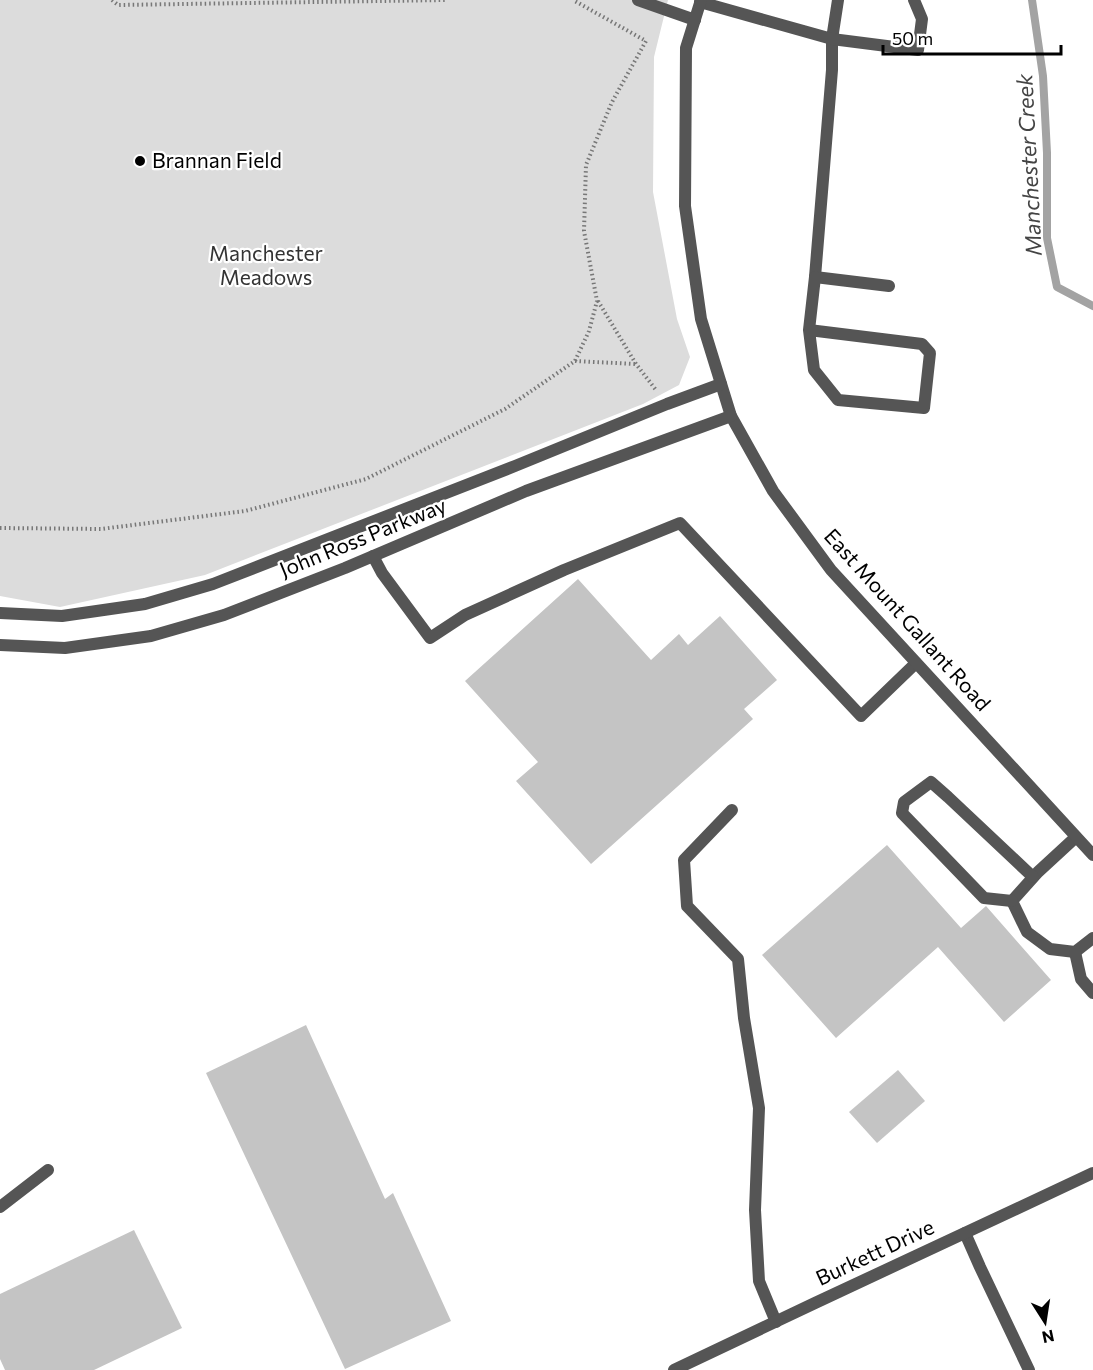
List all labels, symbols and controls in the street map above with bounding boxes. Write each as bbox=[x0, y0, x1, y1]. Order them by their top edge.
scale bar bbox=[883, 18, 1062, 56]
text: 50 m bbox=[892, 27, 933, 49]
water label: Manchester Creek bbox=[1010, 72, 1047, 257]
place label: Brannan Field bbox=[152, 147, 282, 172]
marker: Brannan Field bbox=[133, 154, 147, 168]
park label: Manchester Meadows bbox=[209, 240, 323, 289]
street label: John Ross Parkway bbox=[275, 492, 450, 581]
street label: East Mount Gallant Road bbox=[820, 523, 996, 715]
street label: Burkett Drive bbox=[811, 1213, 937, 1290]
north arrow bbox=[1015, 1292, 1075, 1352]
text: N bbox=[1040, 1327, 1056, 1348]

